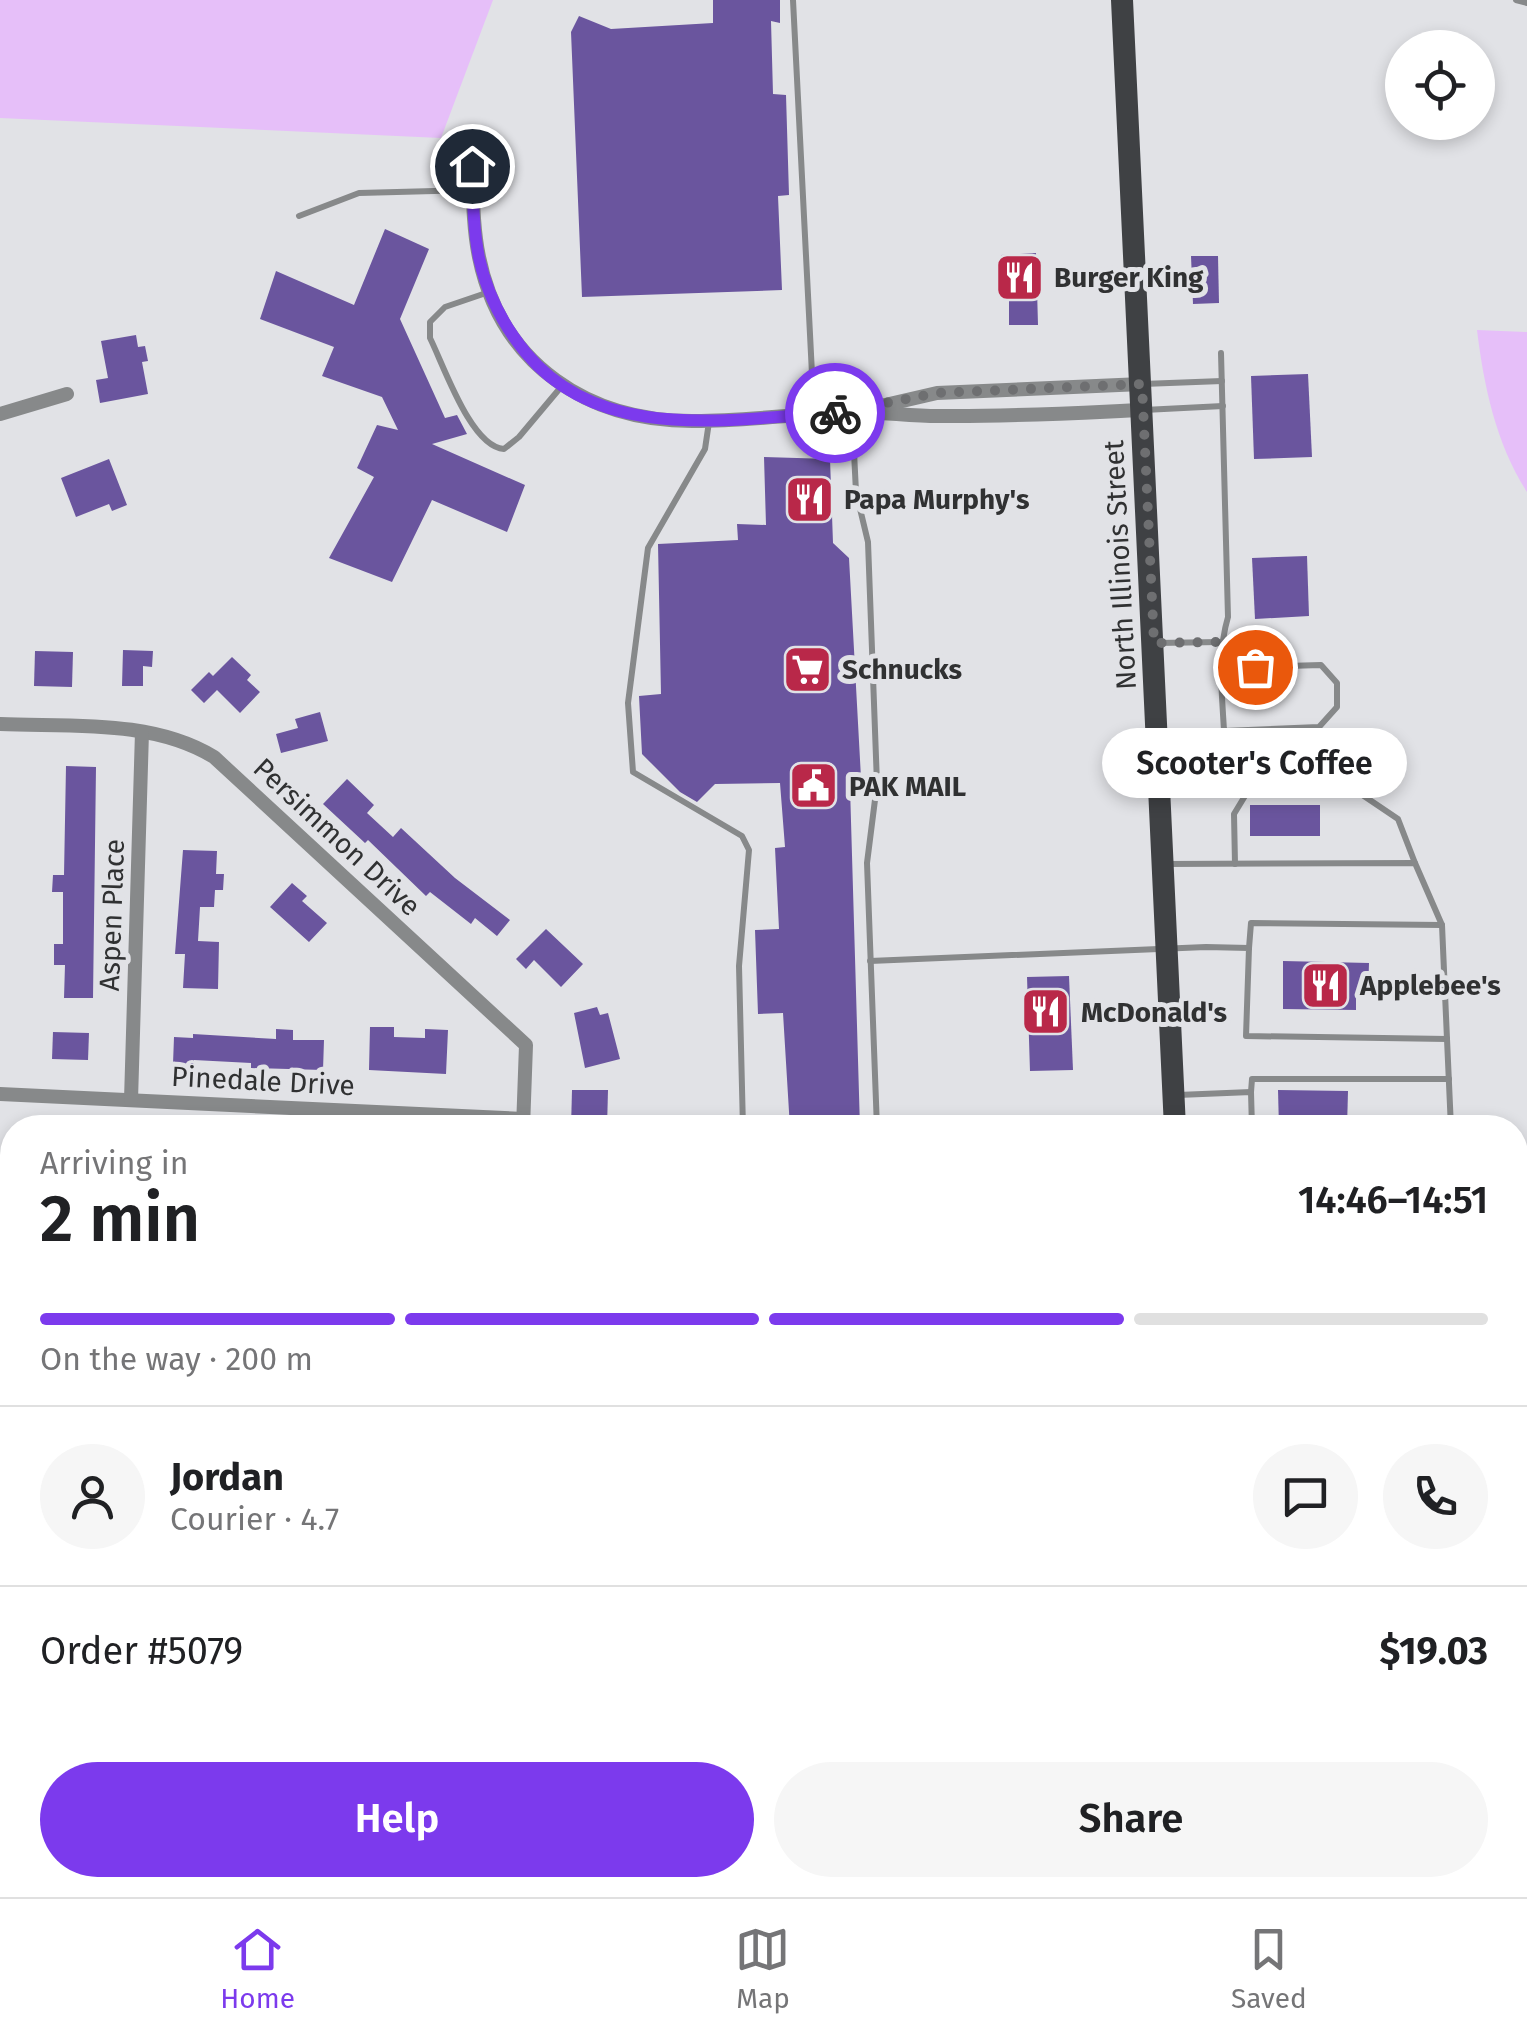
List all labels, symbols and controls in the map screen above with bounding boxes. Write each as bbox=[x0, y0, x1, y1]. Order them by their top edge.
map controls bbox=[1385, 30, 1495, 140]
button: locate bbox=[1385, 30, 1495, 140]
pin bbox=[430, 124, 515, 209]
icon: home bbox=[445, 139, 500, 194]
restaurant icon: Burger King bbox=[993, 251, 1045, 303]
place label: Burger King bbox=[1054, 261, 1204, 294]
courier bbox=[785, 363, 885, 463]
icon: bike bbox=[808, 386, 863, 441]
street label: North Illinois Street bbox=[1097, 438, 1143, 691]
restaurant icon: Papa Murphy's bbox=[783, 473, 835, 525]
place label: Papa Murphy's bbox=[844, 483, 1029, 516]
pin bbox=[1213, 625, 1298, 710]
icon: bag bbox=[1228, 640, 1283, 695]
supermarket icon: Schnucks bbox=[781, 643, 833, 695]
place label: Schnucks bbox=[842, 653, 962, 686]
callout: Scooter's Coffee bbox=[1102, 727, 1408, 797]
text: Scooter's Coffee bbox=[1136, 744, 1373, 782]
street label: Persimmon Drive bbox=[247, 751, 427, 923]
public building icon: PAK MAIL bbox=[788, 760, 840, 812]
place label: PAK MAIL bbox=[849, 770, 966, 803]
street label: Aspen Place bbox=[93, 838, 131, 992]
restaurant icon: Applebee's bbox=[1299, 959, 1351, 1011]
place label: Applebee's bbox=[1359, 969, 1501, 1002]
restaurant icon: McDonald's bbox=[1020, 986, 1072, 1038]
place label: McDonald's bbox=[1081, 996, 1227, 1029]
street label: Pinedale Drive bbox=[170, 1060, 356, 1102]
text: Arriving in bbox=[40, 1144, 188, 1182]
text: 14:46–14:51 bbox=[1298, 1177, 1488, 1223]
text: 2 min bbox=[40, 1180, 200, 1258]
text: On the way · 200 m bbox=[40, 1340, 313, 1378]
button: person bbox=[40, 1444, 145, 1549]
button: chat bbox=[1253, 1444, 1358, 1549]
button: phone bbox=[1383, 1444, 1488, 1549]
text: Jordan bbox=[170, 1454, 284, 1500]
text: Courier · 4.7 bbox=[170, 1500, 339, 1538]
text: Order #5079 bbox=[40, 1628, 243, 1674]
text: $19.03 bbox=[1379, 1628, 1488, 1674]
button: Help bbox=[40, 1762, 754, 1877]
button: Share bbox=[774, 1762, 1488, 1877]
tab: Home bbox=[220, 1922, 295, 2015]
tab: Map bbox=[735, 1922, 790, 2015]
tab: Saved bbox=[1231, 1922, 1307, 2015]

